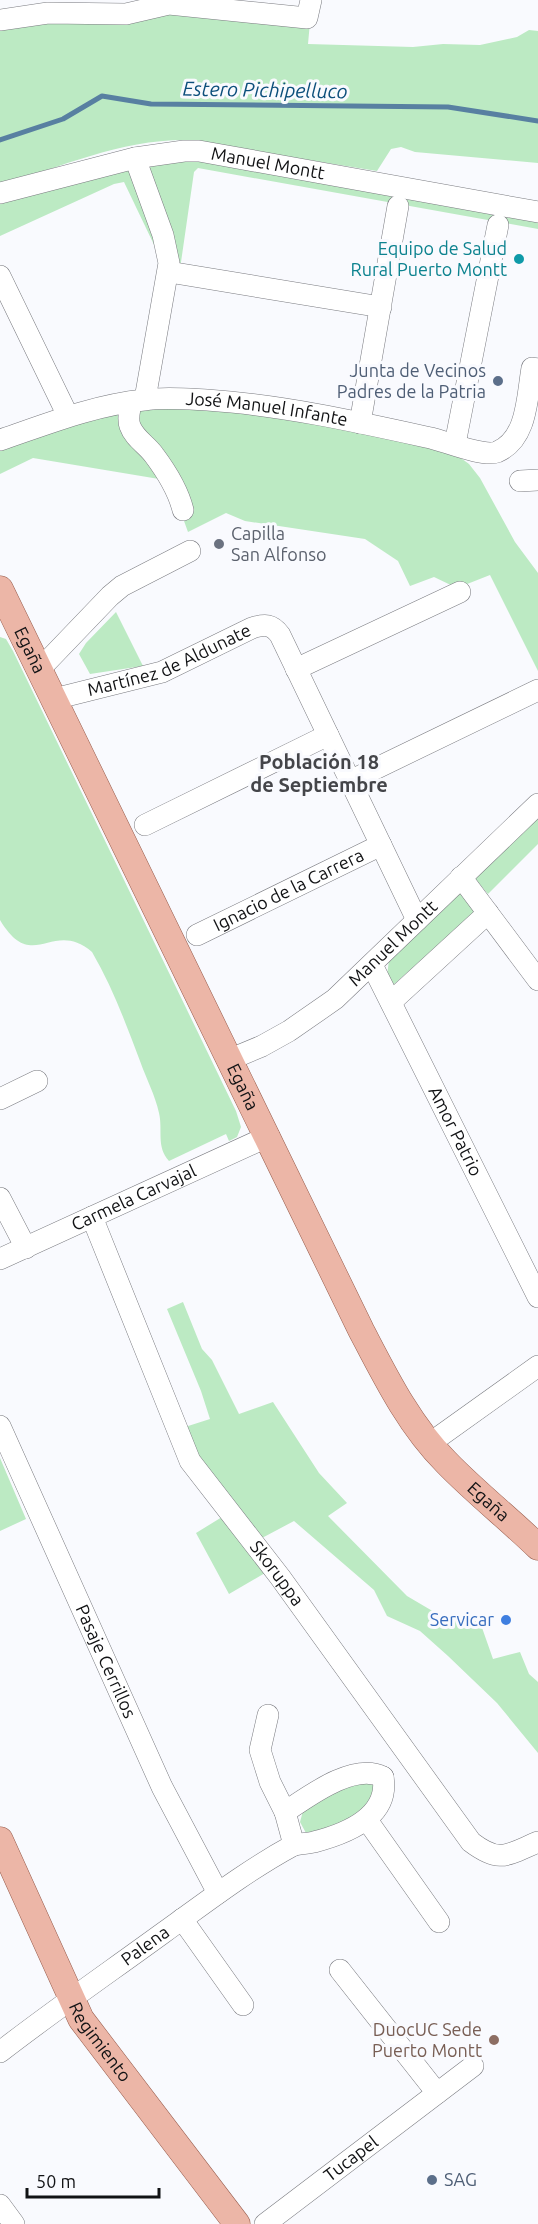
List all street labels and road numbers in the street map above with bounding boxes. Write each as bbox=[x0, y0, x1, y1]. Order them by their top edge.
street label: Manuel Montt bbox=[210, 142, 326, 182]
street label: José Manuel Infante bbox=[185, 388, 350, 429]
street label: Martínez de Aldunate bbox=[85, 619, 254, 699]
street label: Egaña bbox=[11, 623, 50, 676]
street label: Ignacio de la Carrera bbox=[210, 844, 367, 934]
street label: Manuel Montt bbox=[344, 896, 441, 990]
street label: Egaña bbox=[224, 1060, 263, 1113]
street label: Amor Patrio bbox=[425, 1083, 487, 1179]
street label: Carmela Carvajal bbox=[68, 1160, 199, 1234]
street label: Egaña bbox=[464, 1477, 514, 1525]
street label: Skoruppa bbox=[247, 1536, 308, 1609]
street label: Pasaje Cerrillos bbox=[72, 1601, 141, 1721]
street label: Palena bbox=[117, 1921, 172, 1969]
street label: Regimiento bbox=[66, 1999, 136, 2085]
street label: Tucapel bbox=[319, 2131, 382, 2185]

